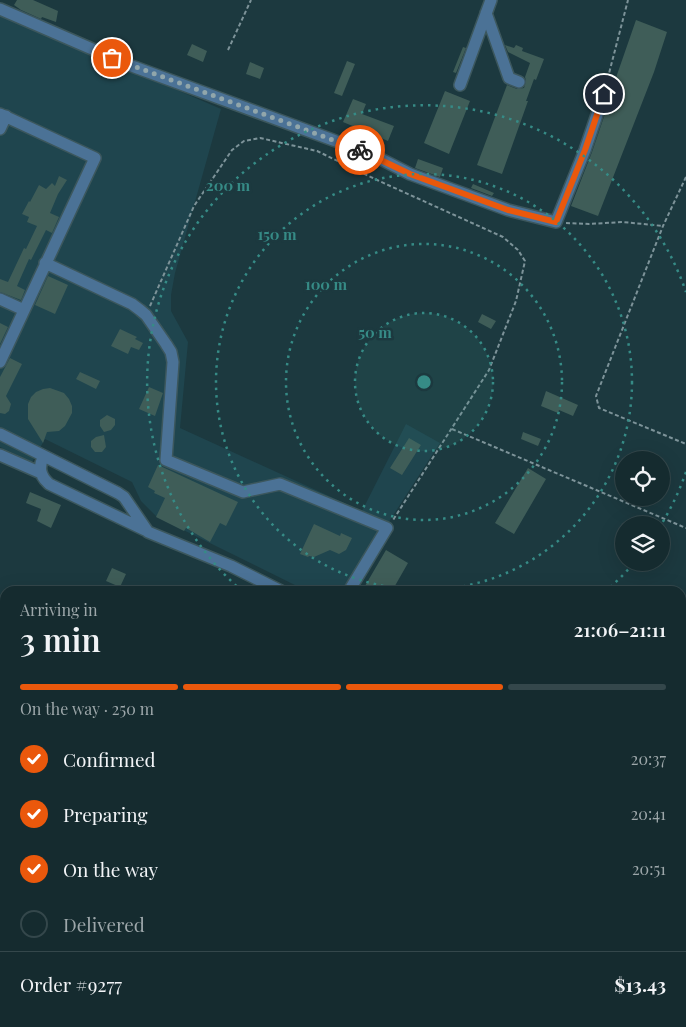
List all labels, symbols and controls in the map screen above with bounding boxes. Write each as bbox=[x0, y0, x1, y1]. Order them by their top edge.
pin bbox=[91, 37, 133, 79]
icon: bag bbox=[98, 44, 126, 72]
pin bbox=[583, 73, 625, 115]
icon: home bbox=[590, 80, 618, 108]
courier bbox=[335, 125, 385, 175]
icon: bike bbox=[346, 136, 374, 164]
text: 200 m bbox=[206, 175, 251, 195]
text: 150 m bbox=[257, 224, 297, 244]
text: 100 m bbox=[305, 274, 348, 294]
text: 50 m bbox=[358, 322, 392, 342]
centre of rings bbox=[415, 373, 433, 391]
map controls bbox=[615, 451, 670, 571]
button: locate bbox=[615, 451, 670, 506]
button: layers bbox=[615, 516, 670, 571]
text: Arriving in bbox=[20, 599, 98, 620]
text: 21:06–21:11 bbox=[574, 616, 666, 642]
text: 3 min bbox=[20, 617, 101, 660]
text: On the way · 250 m bbox=[20, 698, 154, 719]
icon: check bbox=[20, 745, 48, 773]
text: Confirmed bbox=[63, 746, 156, 772]
text: 20:37 bbox=[631, 748, 666, 769]
icon: check bbox=[20, 800, 48, 828]
text: Preparing bbox=[63, 801, 148, 827]
text: 20:41 bbox=[631, 803, 666, 824]
icon: check bbox=[20, 855, 48, 883]
text: On the way bbox=[63, 856, 158, 882]
text: 20:51 bbox=[632, 858, 666, 879]
text: Delivered bbox=[63, 911, 145, 937]
text: Order #9277 bbox=[20, 971, 122, 997]
text: $13.43 bbox=[615, 971, 666, 997]

